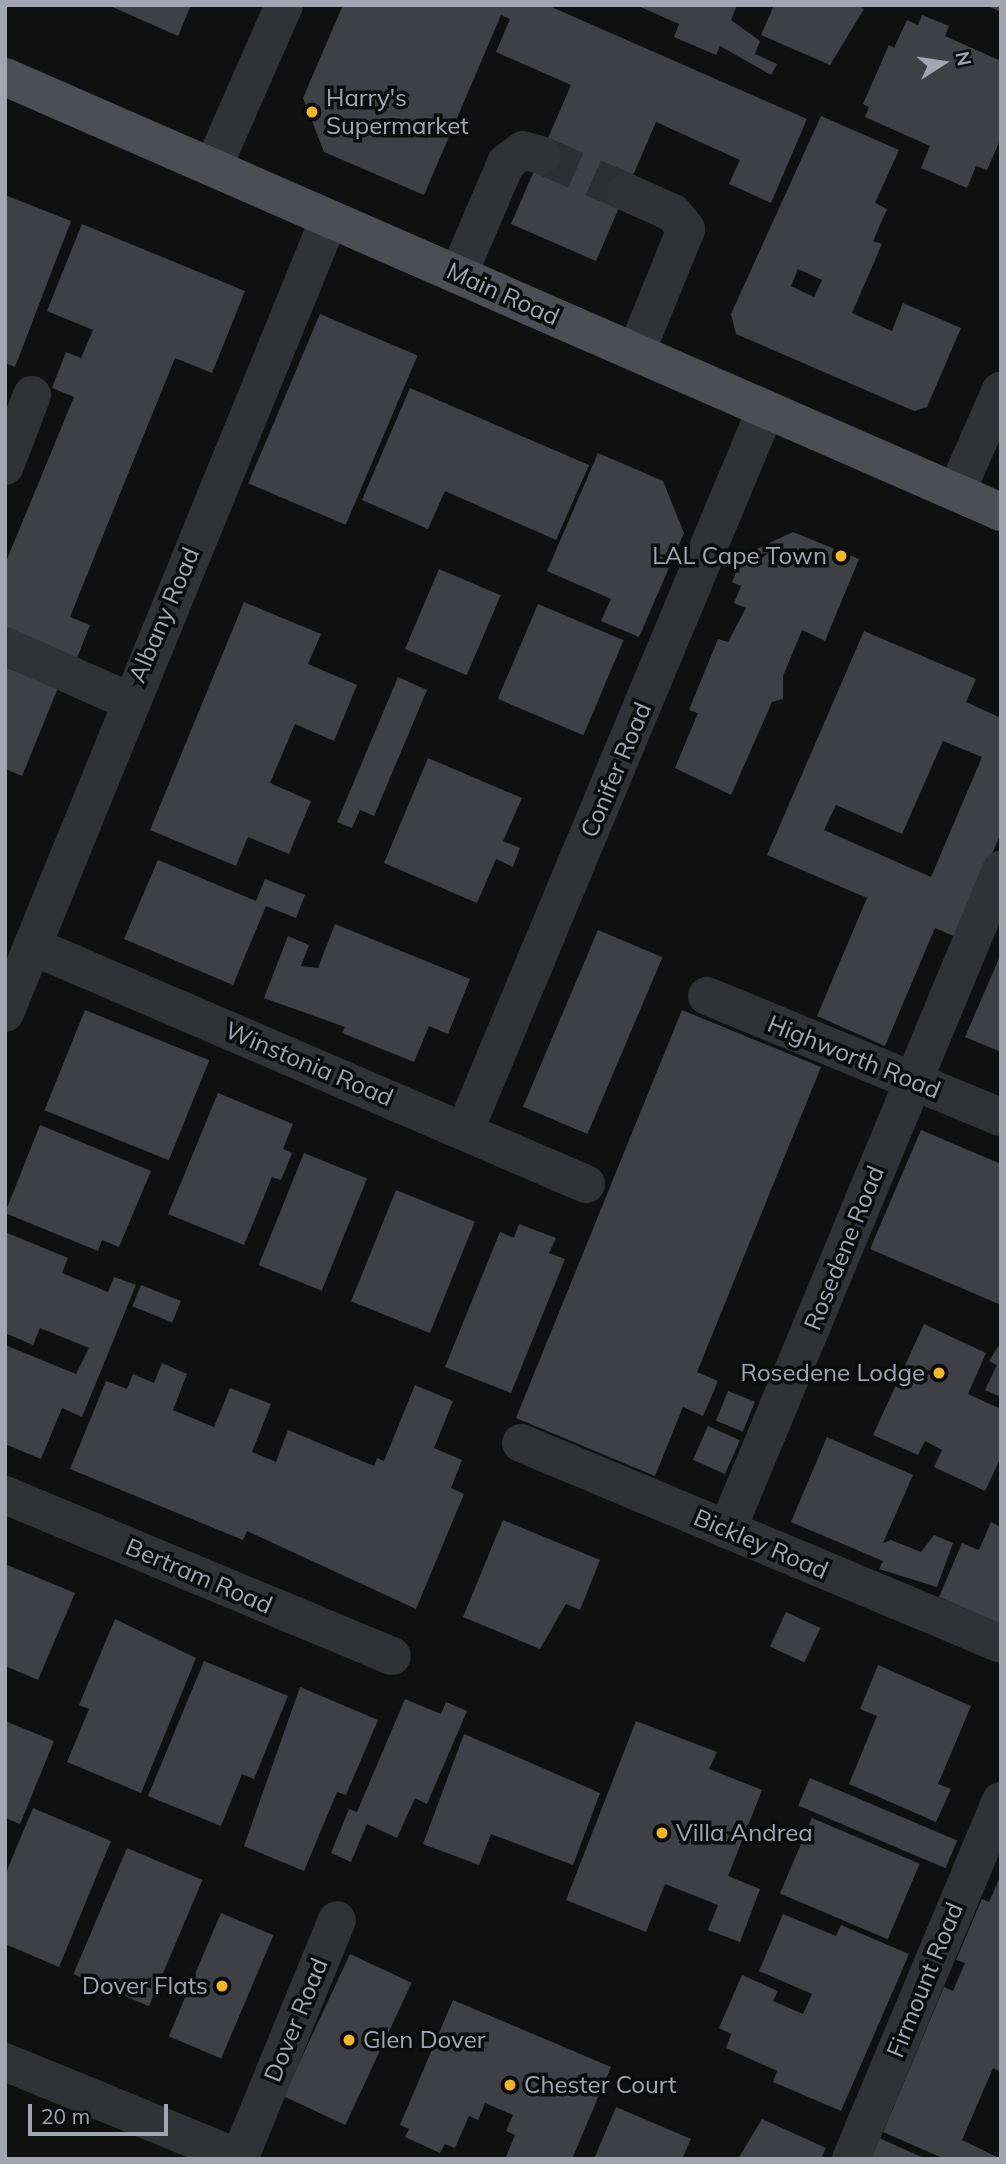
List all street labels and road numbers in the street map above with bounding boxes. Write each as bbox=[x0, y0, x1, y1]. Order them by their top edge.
street label: Main Road bbox=[442, 256, 564, 332]
street label: Albany Road bbox=[123, 543, 205, 687]
street label: Conifer Road bbox=[575, 698, 657, 842]
street label: Highworth Road bbox=[763, 1009, 945, 1105]
street label: Winstonia Road bbox=[221, 1016, 397, 1112]
street label: Rosedene Road bbox=[798, 1162, 890, 1334]
street label: Bickley Road bbox=[690, 1503, 832, 1585]
street label: Bertram Road bbox=[121, 1532, 277, 1620]
street label: Firmount Road bbox=[881, 1899, 969, 2061]
street label: Dover Road bbox=[258, 1954, 334, 2086]

